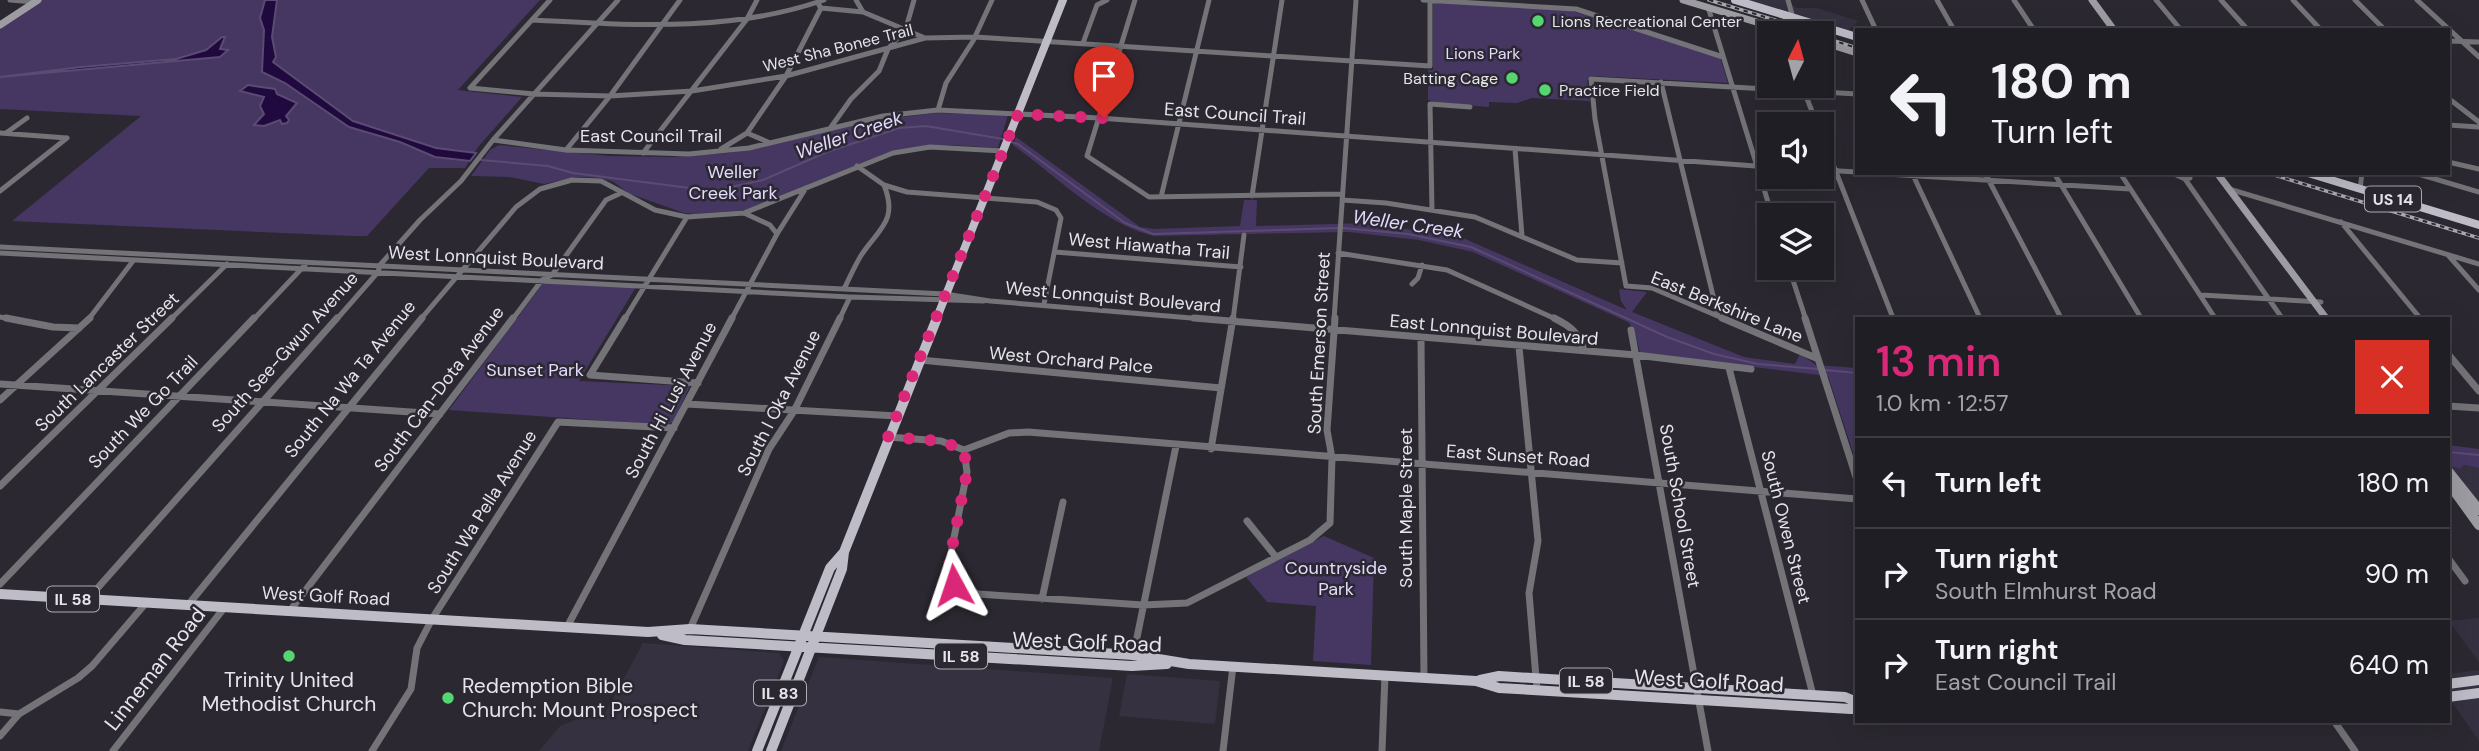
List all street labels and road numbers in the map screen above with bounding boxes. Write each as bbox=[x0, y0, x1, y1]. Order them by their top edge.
street label: West Sha Bonee Trail bbox=[761, 19, 915, 77]
street label: East Council Trail bbox=[1163, 97, 1307, 131]
street label: East Council Trail bbox=[580, 124, 722, 148]
road number: US 14 bbox=[2365, 186, 2421, 211]
street label: West Hiawatha Trail bbox=[1067, 227, 1231, 265]
street label: West Lonnquist Boulevard bbox=[387, 240, 605, 276]
street label: South Emerson Street bbox=[1302, 251, 1336, 435]
street label: East Berkshire Lane bbox=[1648, 266, 1806, 348]
street label: South See-Gwun Avenue bbox=[206, 267, 364, 437]
street label: West Lonnquist Boulevard bbox=[1004, 276, 1222, 318]
street label: South Lancaster Street bbox=[30, 287, 184, 437]
street label: South Na Wa Ta Avenue bbox=[279, 295, 421, 463]
street label: South Can-Dota Avenue bbox=[369, 301, 509, 477]
street label: East Lonnquist Boulevard bbox=[1389, 309, 1599, 351]
street label: South Hi Lusi Avenue bbox=[620, 318, 722, 482]
street label: South I Oka Avenue bbox=[732, 326, 826, 480]
street label: West Orchard Palce bbox=[988, 341, 1154, 379]
street label: South We Go Trail bbox=[83, 350, 203, 474]
street label: South School Street bbox=[1654, 422, 1706, 590]
street label: South Wa Pella Avenue bbox=[422, 426, 542, 598]
street label: South Maple Street bbox=[1394, 428, 1418, 588]
street label: East Sunset Road bbox=[1445, 439, 1591, 473]
street label: South Owen Street bbox=[1755, 448, 1817, 606]
street label: West Golf Road bbox=[261, 581, 391, 611]
road number: IL 58 bbox=[47, 586, 99, 612]
street label: Linneman Road bbox=[98, 602, 212, 736]
street label: West Golf Road bbox=[1012, 625, 1162, 659]
road number: IL 58 bbox=[935, 643, 987, 668]
street label: West Golf Road bbox=[1633, 663, 1785, 699]
road number: IL 58 bbox=[1560, 668, 1612, 694]
road number: IL 83 bbox=[754, 680, 806, 706]

